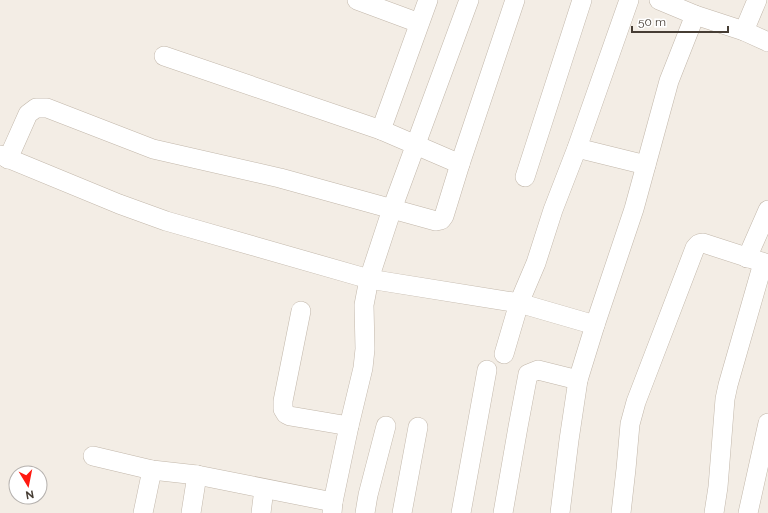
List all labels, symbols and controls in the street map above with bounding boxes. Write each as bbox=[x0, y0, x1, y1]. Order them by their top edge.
scale bar bbox=[632, 8, 728, 34]
text: 50 m bbox=[638, 15, 666, 29]
north arrow bbox=[8, 465, 48, 505]
text: N bbox=[24, 487, 35, 501]

